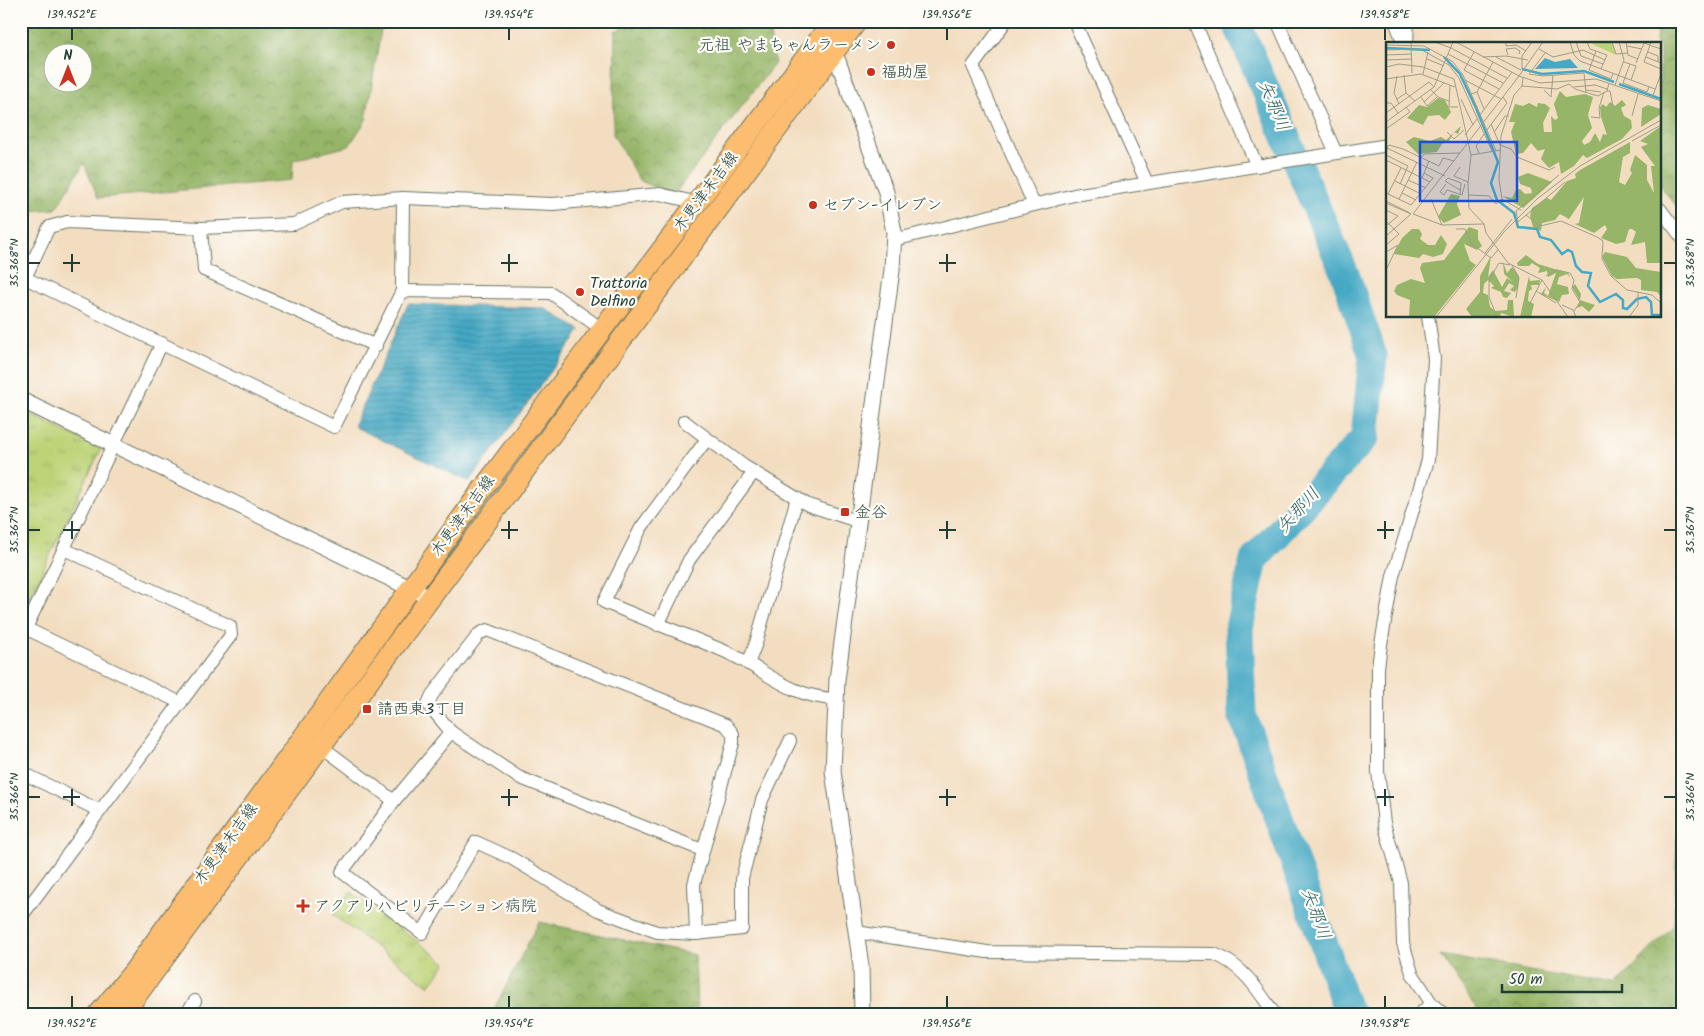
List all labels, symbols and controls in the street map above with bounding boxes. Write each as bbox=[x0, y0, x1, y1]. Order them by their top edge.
text: 139.952°E bbox=[47, 5, 98, 24]
text: 139.954°E bbox=[484, 5, 535, 24]
text: 139.956°E bbox=[922, 5, 973, 24]
text: 139.958°E bbox=[1360, 5, 1411, 24]
place label: 元祖 やまちゃんラーメン bbox=[699, 33, 881, 58]
marker: 元祖 やまちゃんラーメン bbox=[885, 39, 897, 51]
north arrow bbox=[42, 42, 92, 92]
inset map bbox=[1386, 42, 1662, 318]
text: N bbox=[64, 45, 73, 67]
place label: 福助屋 bbox=[881, 60, 929, 85]
marker: 福助屋 bbox=[865, 66, 877, 78]
water label: 矢那川 bbox=[1249, 75, 1297, 137]
street label: 木更津末吉線 bbox=[667, 146, 745, 238]
place label: セブン-イレブン bbox=[823, 193, 942, 218]
marker: セブン-イレブン bbox=[807, 199, 819, 211]
text: 35.368°N bbox=[5, 238, 24, 288]
text: 35.368°N bbox=[1681, 238, 1700, 288]
place label: Trattoria Delfino bbox=[590, 271, 648, 314]
marker: Trattoria Delfino bbox=[574, 286, 586, 298]
street label: 木更津末吉線 bbox=[425, 470, 501, 562]
water label: 矢那川 bbox=[1270, 481, 1328, 541]
place label: 金谷 bbox=[855, 500, 887, 525]
text: 35.367°N bbox=[5, 506, 24, 554]
marker: 金谷 bbox=[839, 506, 851, 518]
text: 35.367°N bbox=[1681, 506, 1700, 554]
place label: 請西東3丁目 bbox=[377, 697, 466, 722]
marker: 請西東3丁目 bbox=[361, 703, 373, 715]
text: 35.366°N bbox=[5, 773, 24, 821]
text: 35.366°N bbox=[1681, 773, 1700, 821]
street label: 木更津末吉線 bbox=[188, 798, 264, 890]
water label: 矢那川 bbox=[1292, 884, 1338, 944]
place label: アクアリハビリテーション病院 bbox=[314, 894, 537, 919]
marker: アクアリハビリテーション病院 bbox=[296, 899, 310, 913]
scale bar bbox=[1502, 961, 1622, 993]
text: 50 m bbox=[1509, 968, 1543, 992]
text: 139.952°E bbox=[47, 1014, 98, 1033]
text: 139.954°E bbox=[484, 1014, 535, 1033]
text: 139.956°E bbox=[922, 1014, 973, 1033]
text: 139.958°E bbox=[1360, 1014, 1411, 1033]

